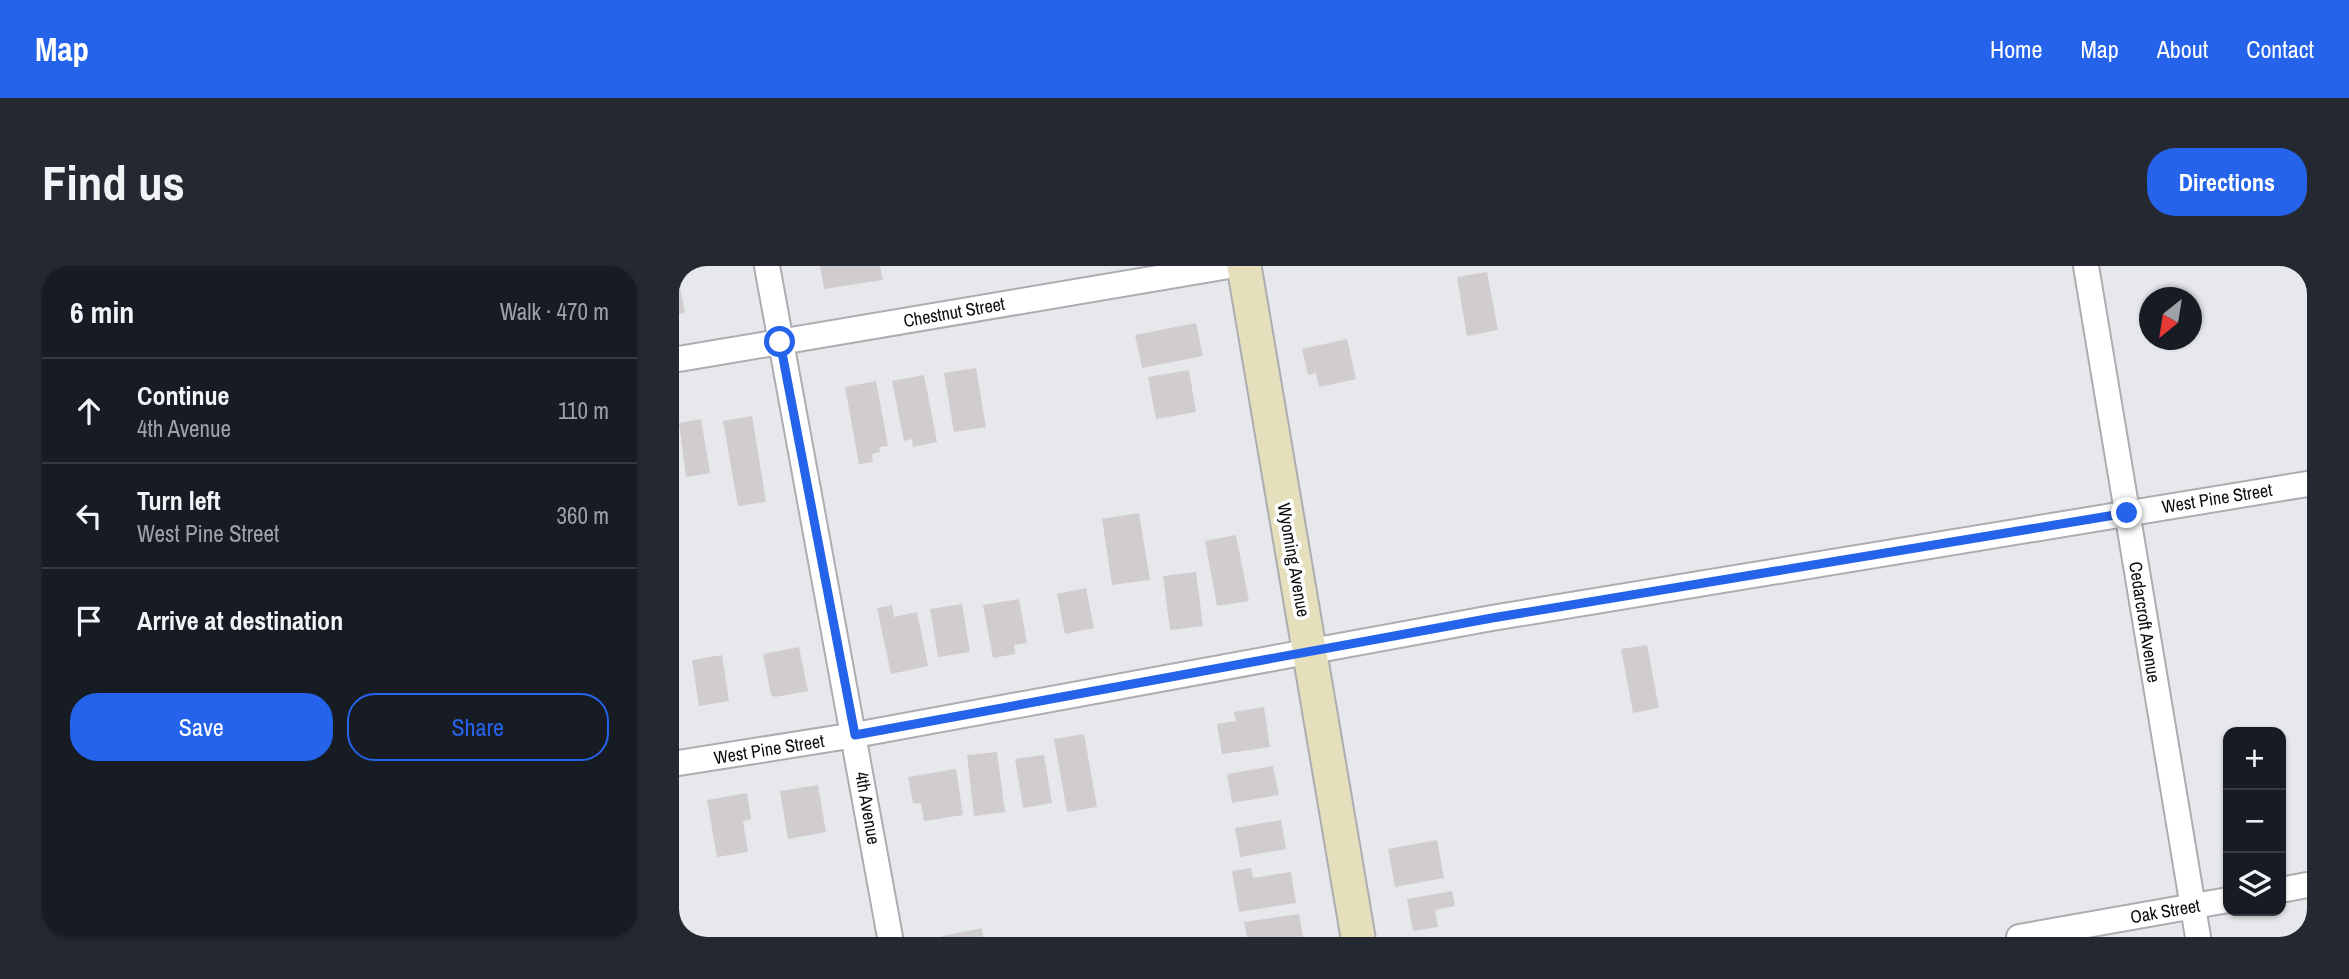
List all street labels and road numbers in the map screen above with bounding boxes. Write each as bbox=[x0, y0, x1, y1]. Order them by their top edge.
street label: Chestnut Street bbox=[901, 291, 1007, 333]
street label: West Pine Street bbox=[2160, 477, 2274, 519]
street label: Wyoming Avenue bbox=[1272, 501, 1316, 619]
street label: Cedarcroft Avenue bbox=[2123, 560, 2167, 684]
street label: West Pine Street bbox=[712, 728, 826, 770]
street label: 4th Avenue bbox=[849, 770, 887, 846]
street label: Oak Street bbox=[2128, 893, 2202, 929]

